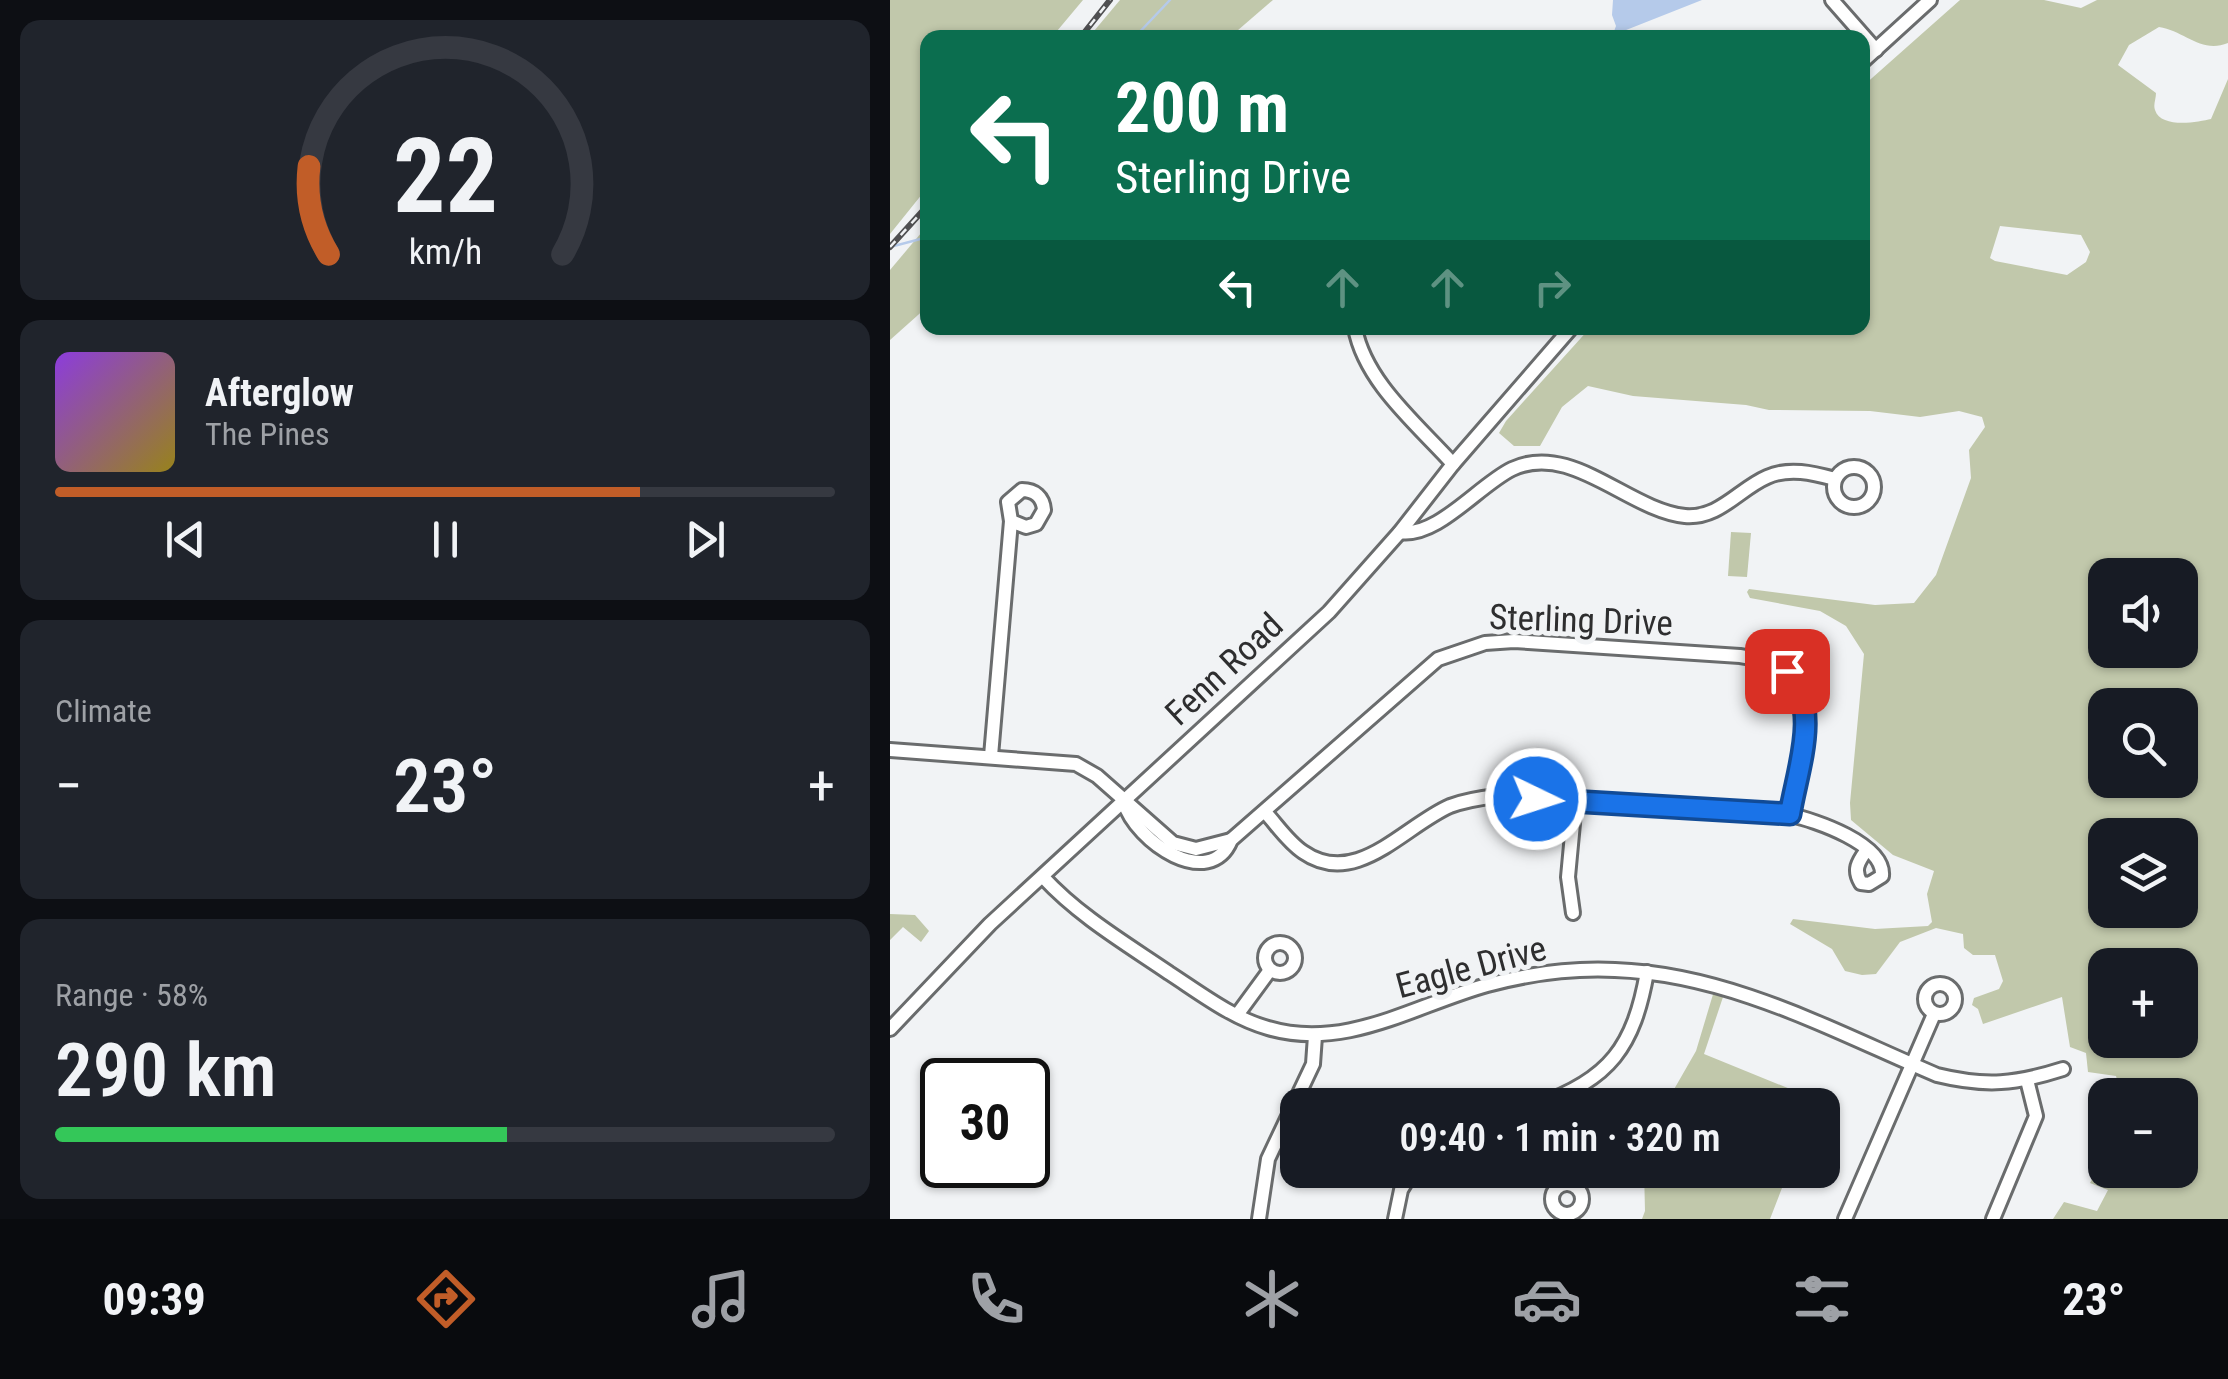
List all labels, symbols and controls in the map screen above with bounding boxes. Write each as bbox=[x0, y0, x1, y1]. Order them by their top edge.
text: 200 m bbox=[1115, 67, 1289, 149]
icon: left bbox=[950, 70, 1080, 200]
text: 22 bbox=[392, 116, 498, 237]
text: Sterling Drive bbox=[1115, 151, 1351, 204]
text: km/h bbox=[408, 231, 482, 273]
icon: left bbox=[1210, 260, 1265, 315]
icon: ahead bbox=[1315, 260, 1370, 315]
icon: ahead bbox=[1420, 260, 1475, 315]
icon: right bbox=[1525, 260, 1580, 315]
text: Afterglow bbox=[205, 371, 354, 415]
text: The Pines bbox=[205, 415, 330, 453]
icon: previous bbox=[158, 512, 213, 567]
icon: pause bbox=[418, 512, 473, 567]
icon: next bbox=[678, 512, 733, 567]
map controls bbox=[2088, 558, 2198, 1188]
button: sound bbox=[2088, 558, 2198, 668]
street label: Sterling Drive bbox=[1488, 597, 1674, 644]
street label: Fenn Road bbox=[1157, 605, 1291, 734]
pin bbox=[1745, 629, 1830, 714]
icon: arrive bbox=[1760, 644, 1815, 699]
button: search bbox=[2088, 688, 2198, 798]
text: Climate bbox=[55, 692, 152, 730]
text: 23° bbox=[393, 742, 497, 830]
position arrow bbox=[1484, 747, 1588, 851]
text: − bbox=[55, 754, 83, 818]
text: + bbox=[808, 754, 835, 818]
button: layers bbox=[2088, 818, 2198, 928]
street label: Eagle Drive bbox=[1392, 928, 1551, 1007]
button: + bbox=[2088, 948, 2198, 1058]
text: Range · 58% bbox=[55, 976, 208, 1014]
text: 290 km bbox=[55, 1026, 277, 1114]
speed limit sign: 30 bbox=[920, 1058, 1050, 1188]
button: − bbox=[2088, 1078, 2198, 1188]
text: 09:40 · 1 min · 320 m bbox=[1400, 1116, 1720, 1160]
icon: directions bbox=[411, 1264, 481, 1334]
icon: music bbox=[686, 1264, 756, 1334]
icon: phone bbox=[961, 1264, 1031, 1334]
icon: climate bbox=[1237, 1264, 1307, 1334]
icon: car bbox=[1512, 1264, 1582, 1334]
icon: filters bbox=[1787, 1264, 1857, 1334]
text: 09:39 bbox=[103, 1273, 206, 1326]
text: 23° bbox=[2062, 1273, 2125, 1326]

